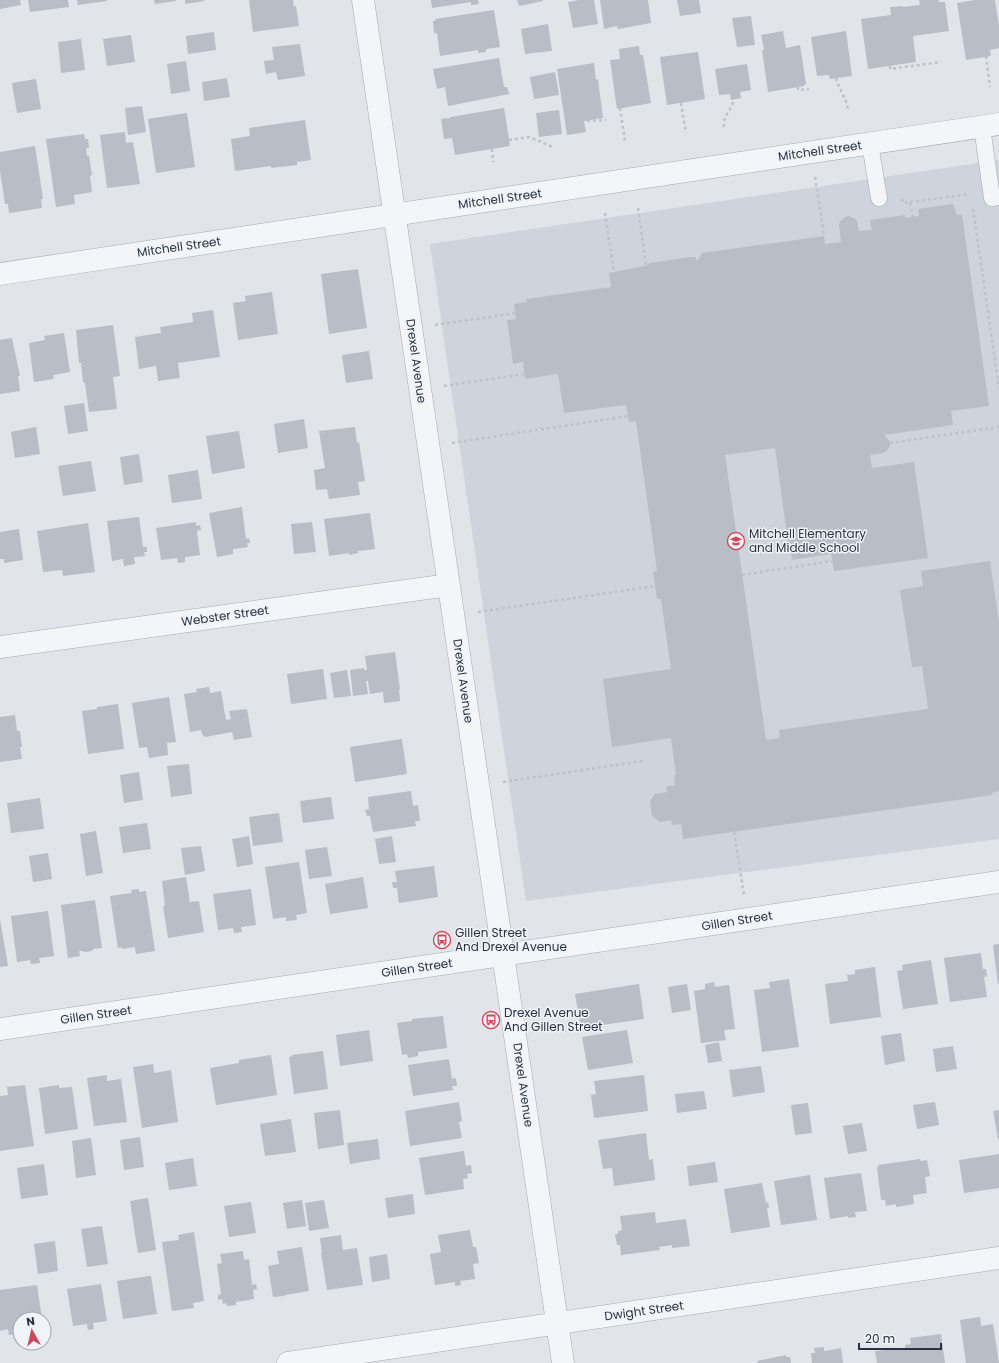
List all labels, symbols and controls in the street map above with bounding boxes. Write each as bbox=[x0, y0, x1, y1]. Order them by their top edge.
street label: Mitchell Street bbox=[777, 136, 863, 165]
street label: Mitchell Street bbox=[457, 184, 543, 213]
street label: Mitchell Street bbox=[136, 232, 222, 261]
street label: Drexel Avenue bbox=[402, 318, 431, 404]
place label: Mitchell Elementary and Middle School bbox=[749, 525, 866, 556]
school or university icon: Mitchell Elementary and Middle School bbox=[726, 531, 746, 551]
street label: Webster Street bbox=[180, 601, 270, 630]
street label: Drexel Avenue bbox=[449, 638, 478, 724]
street label: Gillen Street bbox=[700, 907, 774, 935]
place label: Gillen Street And Drexel Avenue bbox=[455, 924, 567, 955]
bus stop icon: Gillen Street And Drexel Avenue bbox=[432, 930, 452, 950]
street label: Gillen Street bbox=[380, 954, 454, 981]
street label: Gillen Street bbox=[59, 1001, 133, 1028]
place label: Drexel Avenue And Gillen Street bbox=[504, 1004, 603, 1035]
bus stop icon: Drexel Avenue And Gillen Street bbox=[481, 1010, 501, 1030]
street label: Drexel Avenue bbox=[509, 1042, 538, 1128]
street label: Dwight Street bbox=[603, 1297, 685, 1324]
north arrow bbox=[12, 1311, 52, 1351]
text: N bbox=[25, 1313, 36, 1330]
scale bar bbox=[859, 1325, 941, 1351]
text: 20 m bbox=[865, 1330, 895, 1347]

